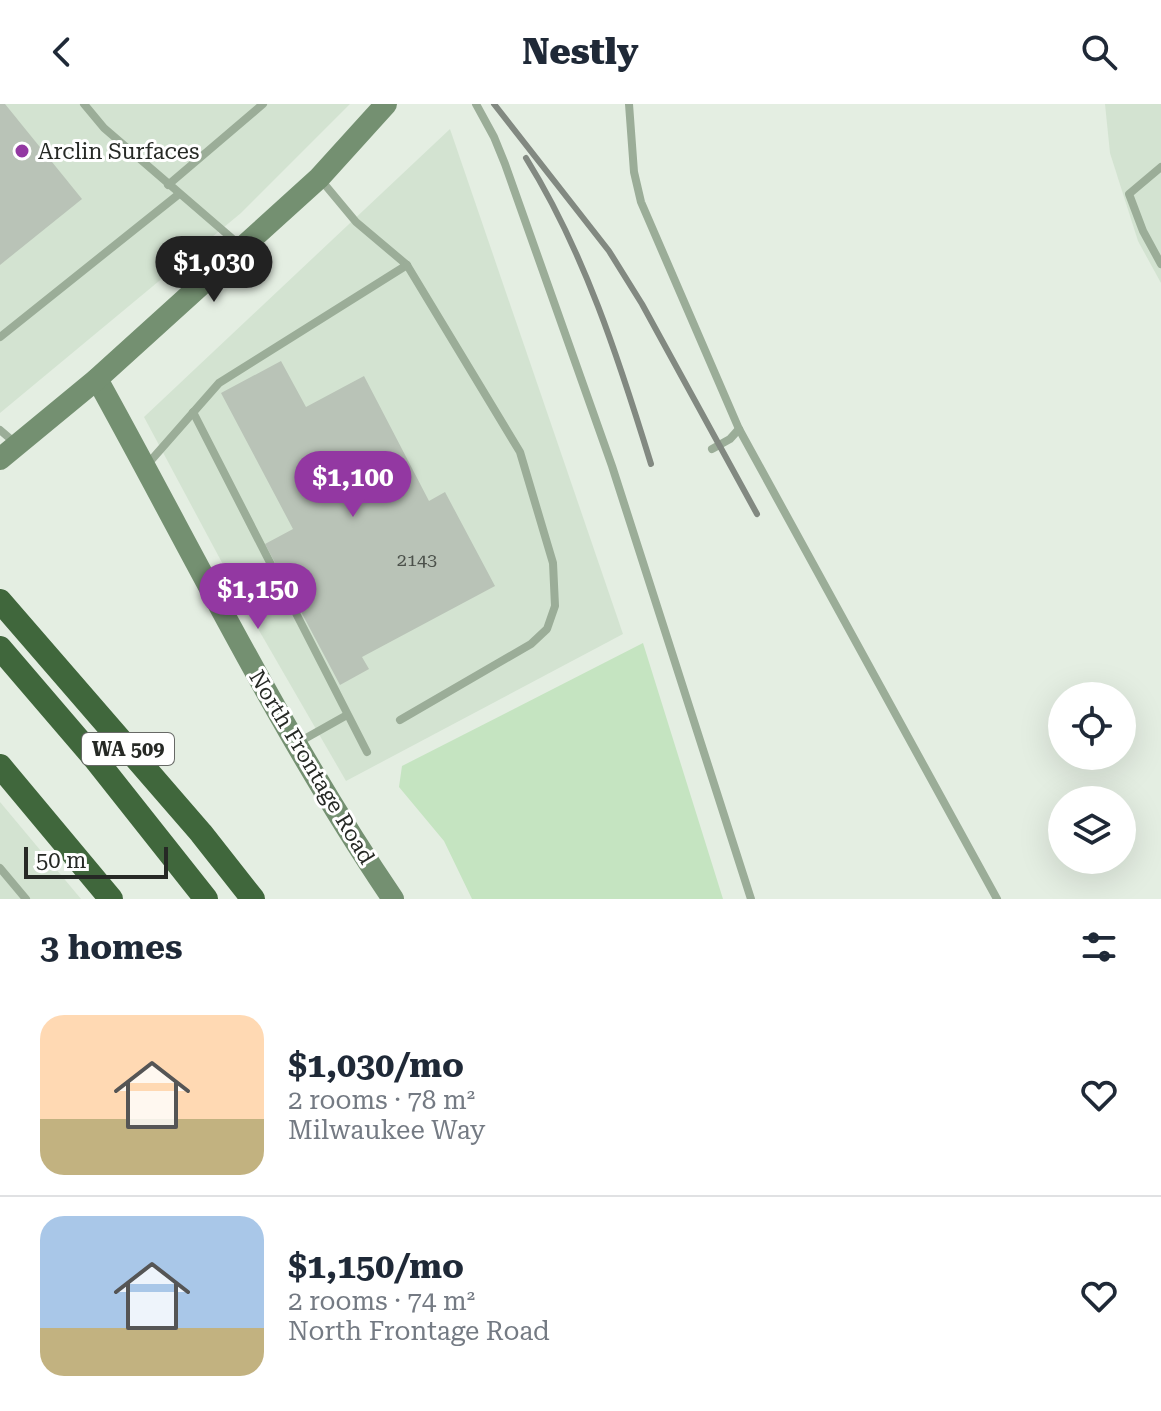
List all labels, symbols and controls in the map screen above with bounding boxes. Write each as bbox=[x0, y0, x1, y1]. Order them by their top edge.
icon: back bbox=[40, 30, 84, 74]
icon: search bbox=[1077, 30, 1121, 74]
text: Nestly bbox=[522, 31, 639, 73]
place label: Arclin Surfaces bbox=[38, 139, 199, 164]
marker: Arclin Surfaces bbox=[13, 142, 31, 160]
pin: $1,030 bbox=[149, 236, 279, 304]
text: $1,030 bbox=[173, 247, 255, 277]
pin: $1,100 bbox=[288, 451, 418, 519]
text: $1,100 bbox=[312, 462, 394, 492]
house number: 2143 bbox=[397, 549, 437, 570]
pin: $1,150 bbox=[193, 563, 323, 631]
text: $1,150 bbox=[217, 574, 299, 604]
street label: North Frontage Road bbox=[244, 666, 380, 868]
map controls bbox=[1048, 682, 1136, 874]
button: locate bbox=[1048, 682, 1136, 770]
road number: WA 509 bbox=[82, 733, 174, 765]
button: layers bbox=[1048, 786, 1136, 874]
scale bar bbox=[24, 843, 168, 879]
text: 50 m bbox=[36, 848, 86, 873]
icon: filters bbox=[1077, 925, 1121, 969]
text: 3 homes bbox=[40, 927, 183, 967]
text: $1,030/mo bbox=[288, 1045, 464, 1085]
icon: home bbox=[104, 1047, 200, 1143]
icon: heart bbox=[1077, 1073, 1121, 1117]
text: 2 rooms · 78 m² bbox=[288, 1085, 475, 1115]
text: Milwaukee Way bbox=[288, 1115, 485, 1145]
text: $1,150/mo bbox=[288, 1246, 464, 1286]
icon: home bbox=[104, 1248, 200, 1344]
icon: heart bbox=[1077, 1274, 1121, 1318]
text: 2 rooms · 74 m² bbox=[288, 1286, 475, 1316]
text: North Frontage Road bbox=[288, 1316, 550, 1346]

